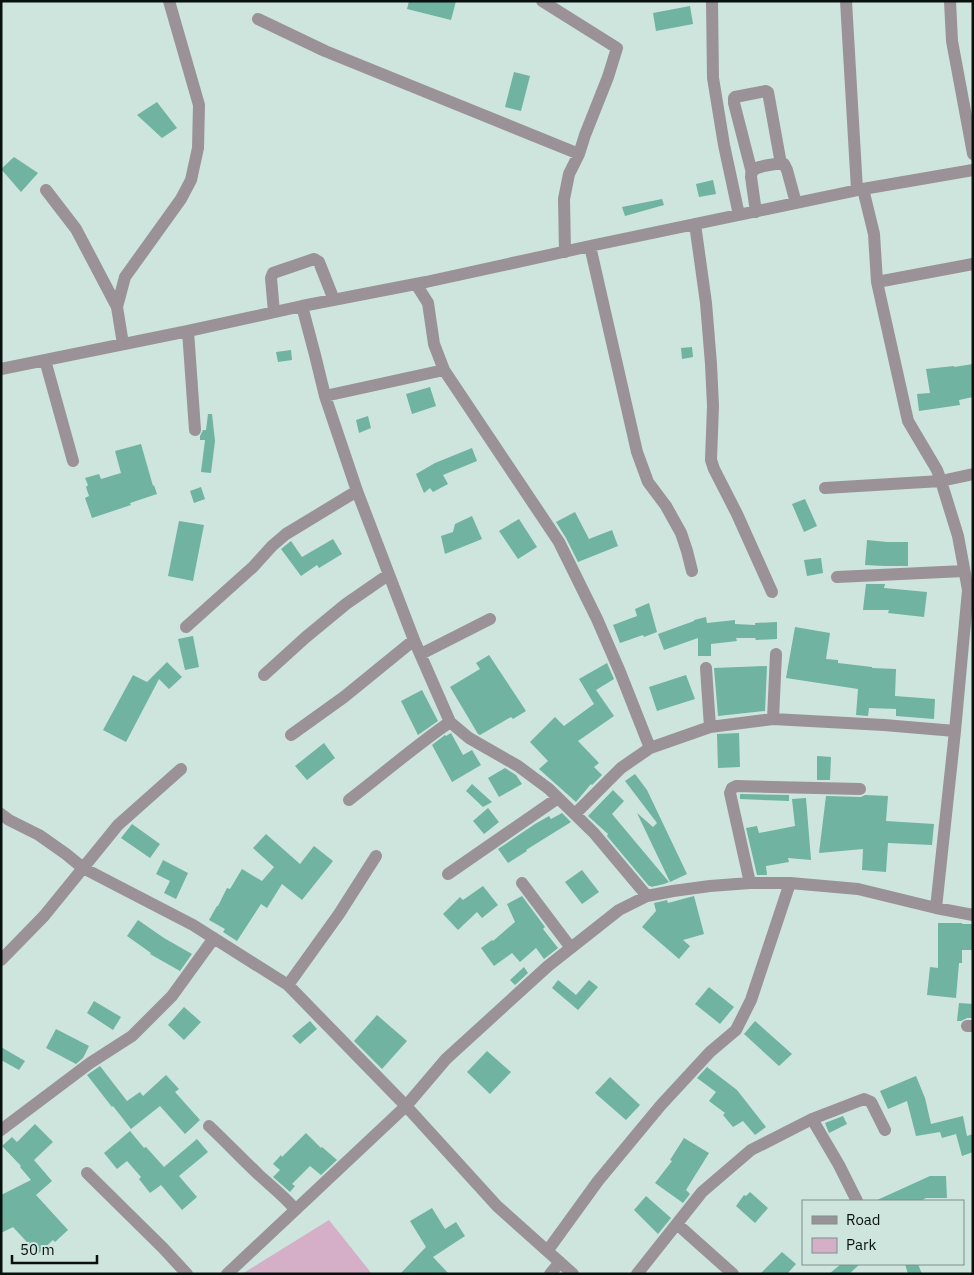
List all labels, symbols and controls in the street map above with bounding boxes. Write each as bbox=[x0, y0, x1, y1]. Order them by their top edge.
legend bbox=[802, 1200, 964, 1265]
text: Road bbox=[846, 1210, 881, 1229]
scale bar bbox=[12, 1232, 98, 1264]
text: Park bbox=[846, 1235, 876, 1254]
text: 50 m bbox=[20, 1240, 55, 1259]

